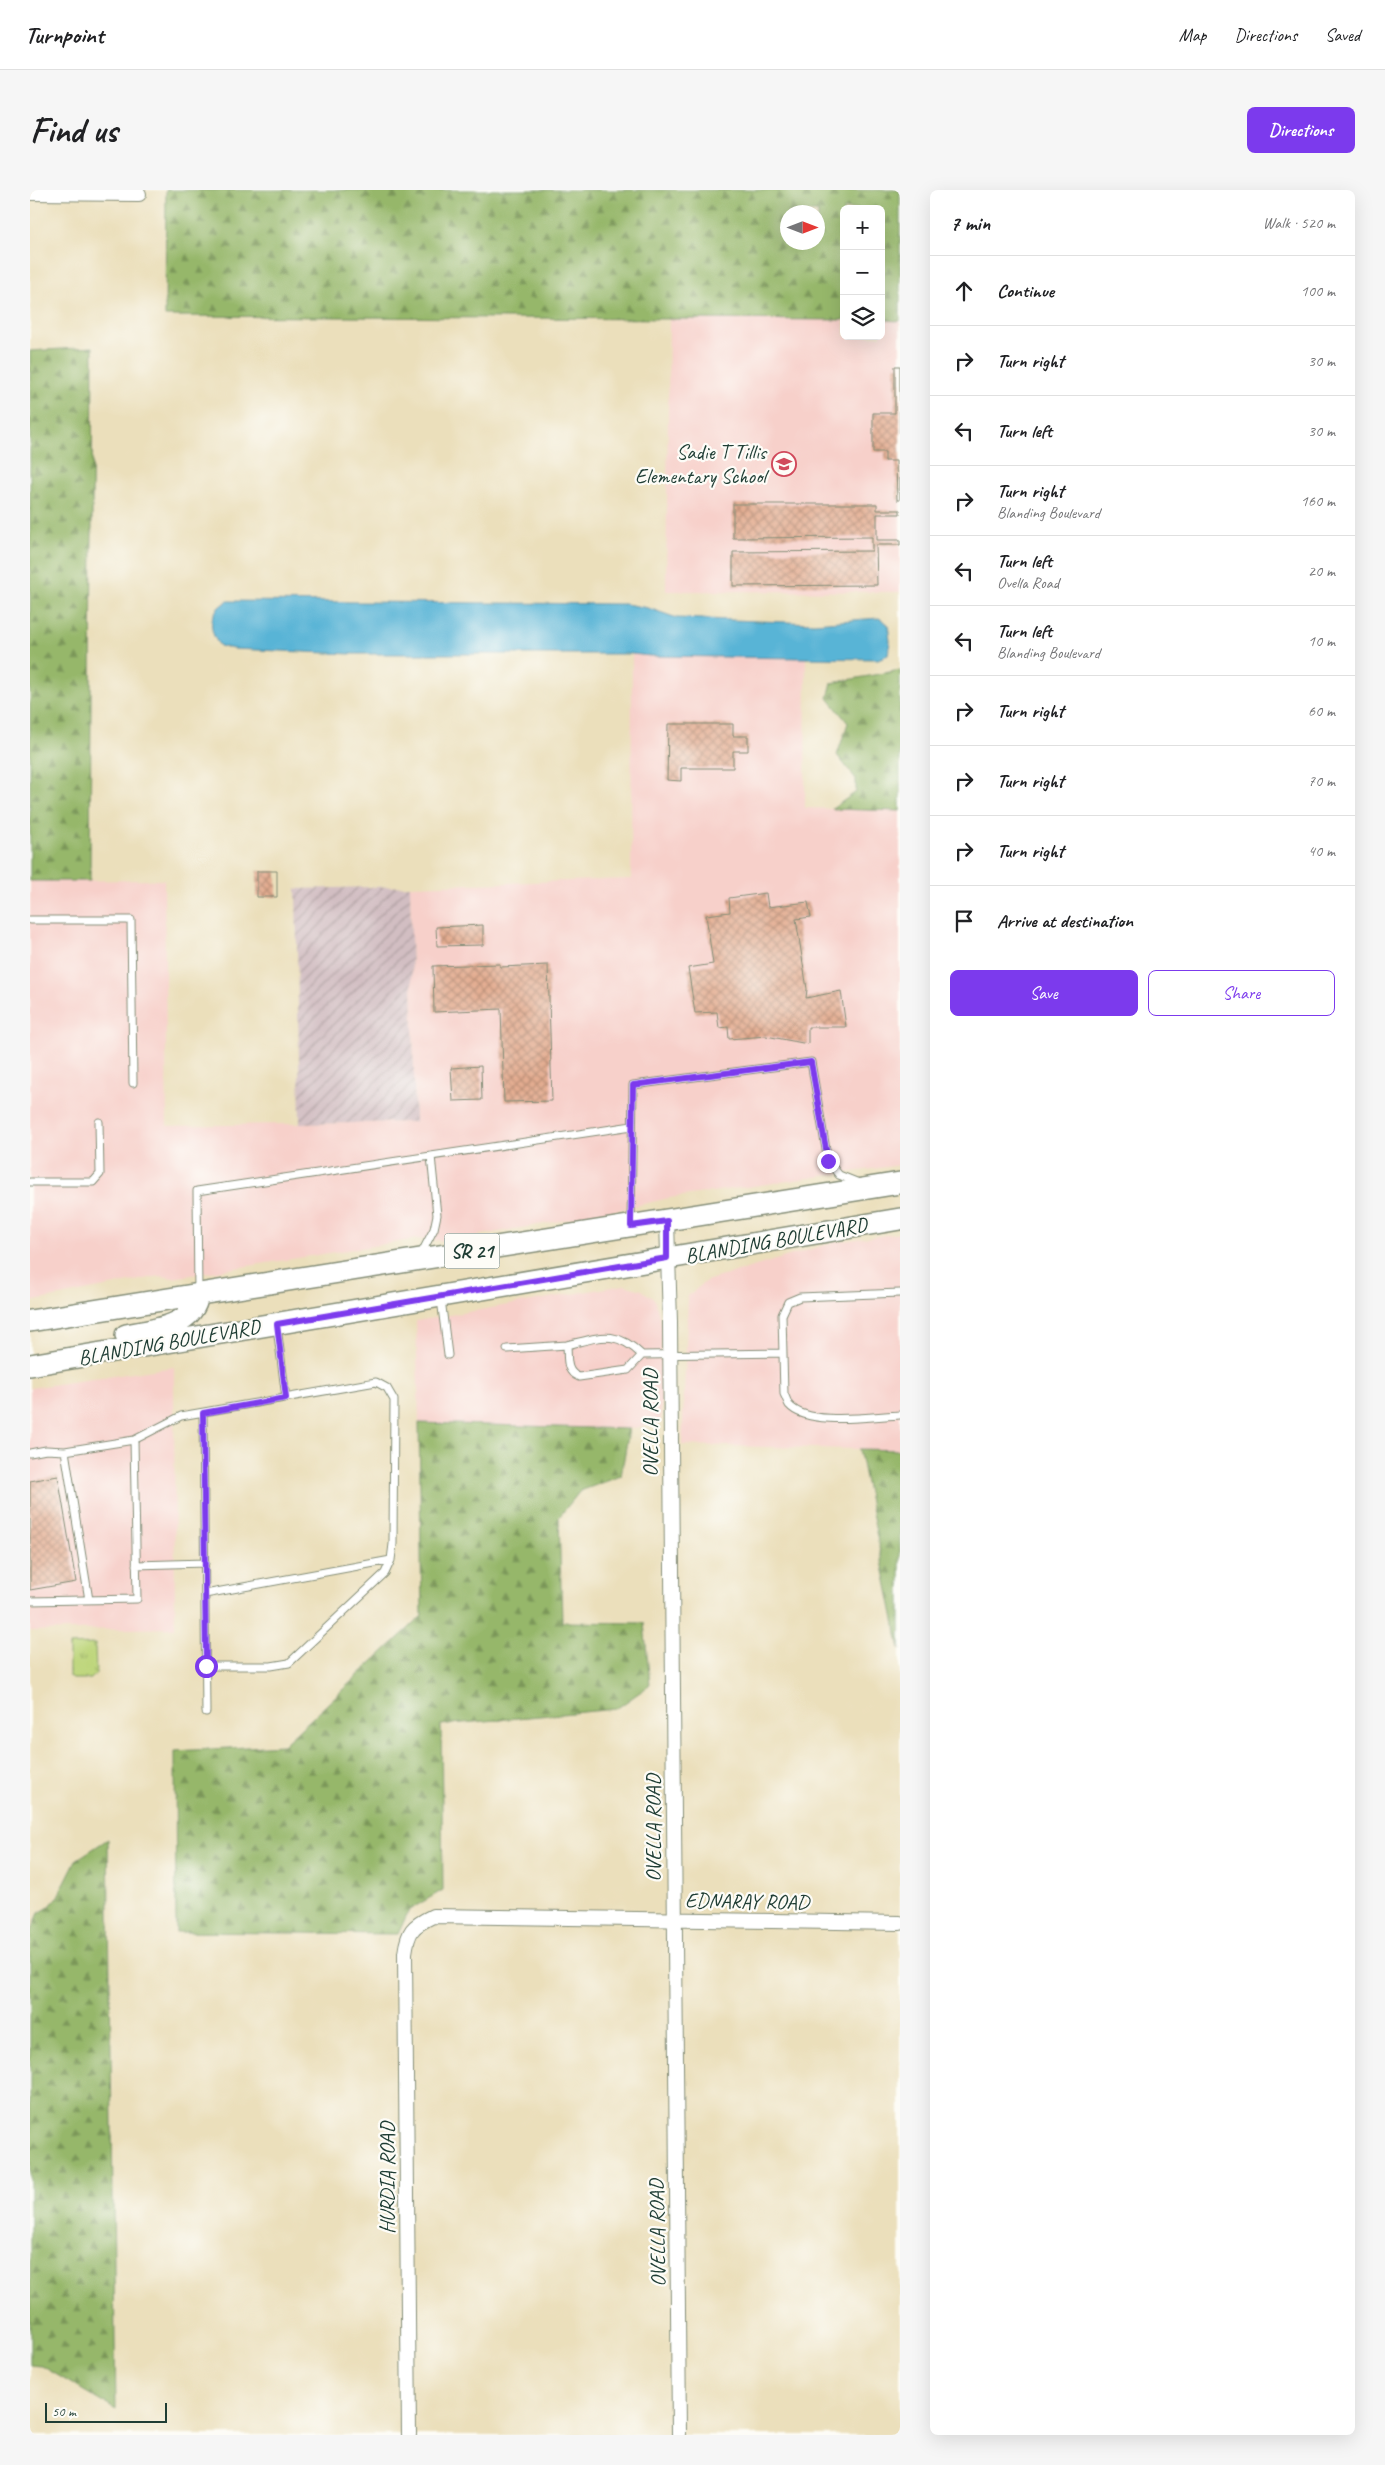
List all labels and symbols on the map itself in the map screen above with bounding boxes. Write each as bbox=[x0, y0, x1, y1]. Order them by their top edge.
north arrow bbox=[780, 205, 825, 250]
place label: Sadie T Tillis Elementary School bbox=[635, 439, 769, 489]
school or university icon: Sadie T Tillis Elementary School bbox=[771, 451, 797, 477]
route end bbox=[817, 1150, 840, 1173]
street label: BLANDING BOULEVARD bbox=[683, 1211, 871, 1269]
road number: SR 21 bbox=[444, 1234, 500, 1268]
street label: BLANDING BOULEVARD bbox=[76, 1313, 264, 1371]
street label: OVELLA ROAD bbox=[637, 1367, 663, 1477]
route start bbox=[195, 1655, 218, 1678]
street label: OVELLA ROAD bbox=[640, 1772, 666, 1882]
street label: EDNARAY ROAD bbox=[685, 1887, 811, 1915]
street label: HURDIA ROAD bbox=[374, 2120, 400, 2234]
street label: OVELLA ROAD bbox=[643, 2177, 671, 2287]
scale bar bbox=[45, 2400, 168, 2423]

